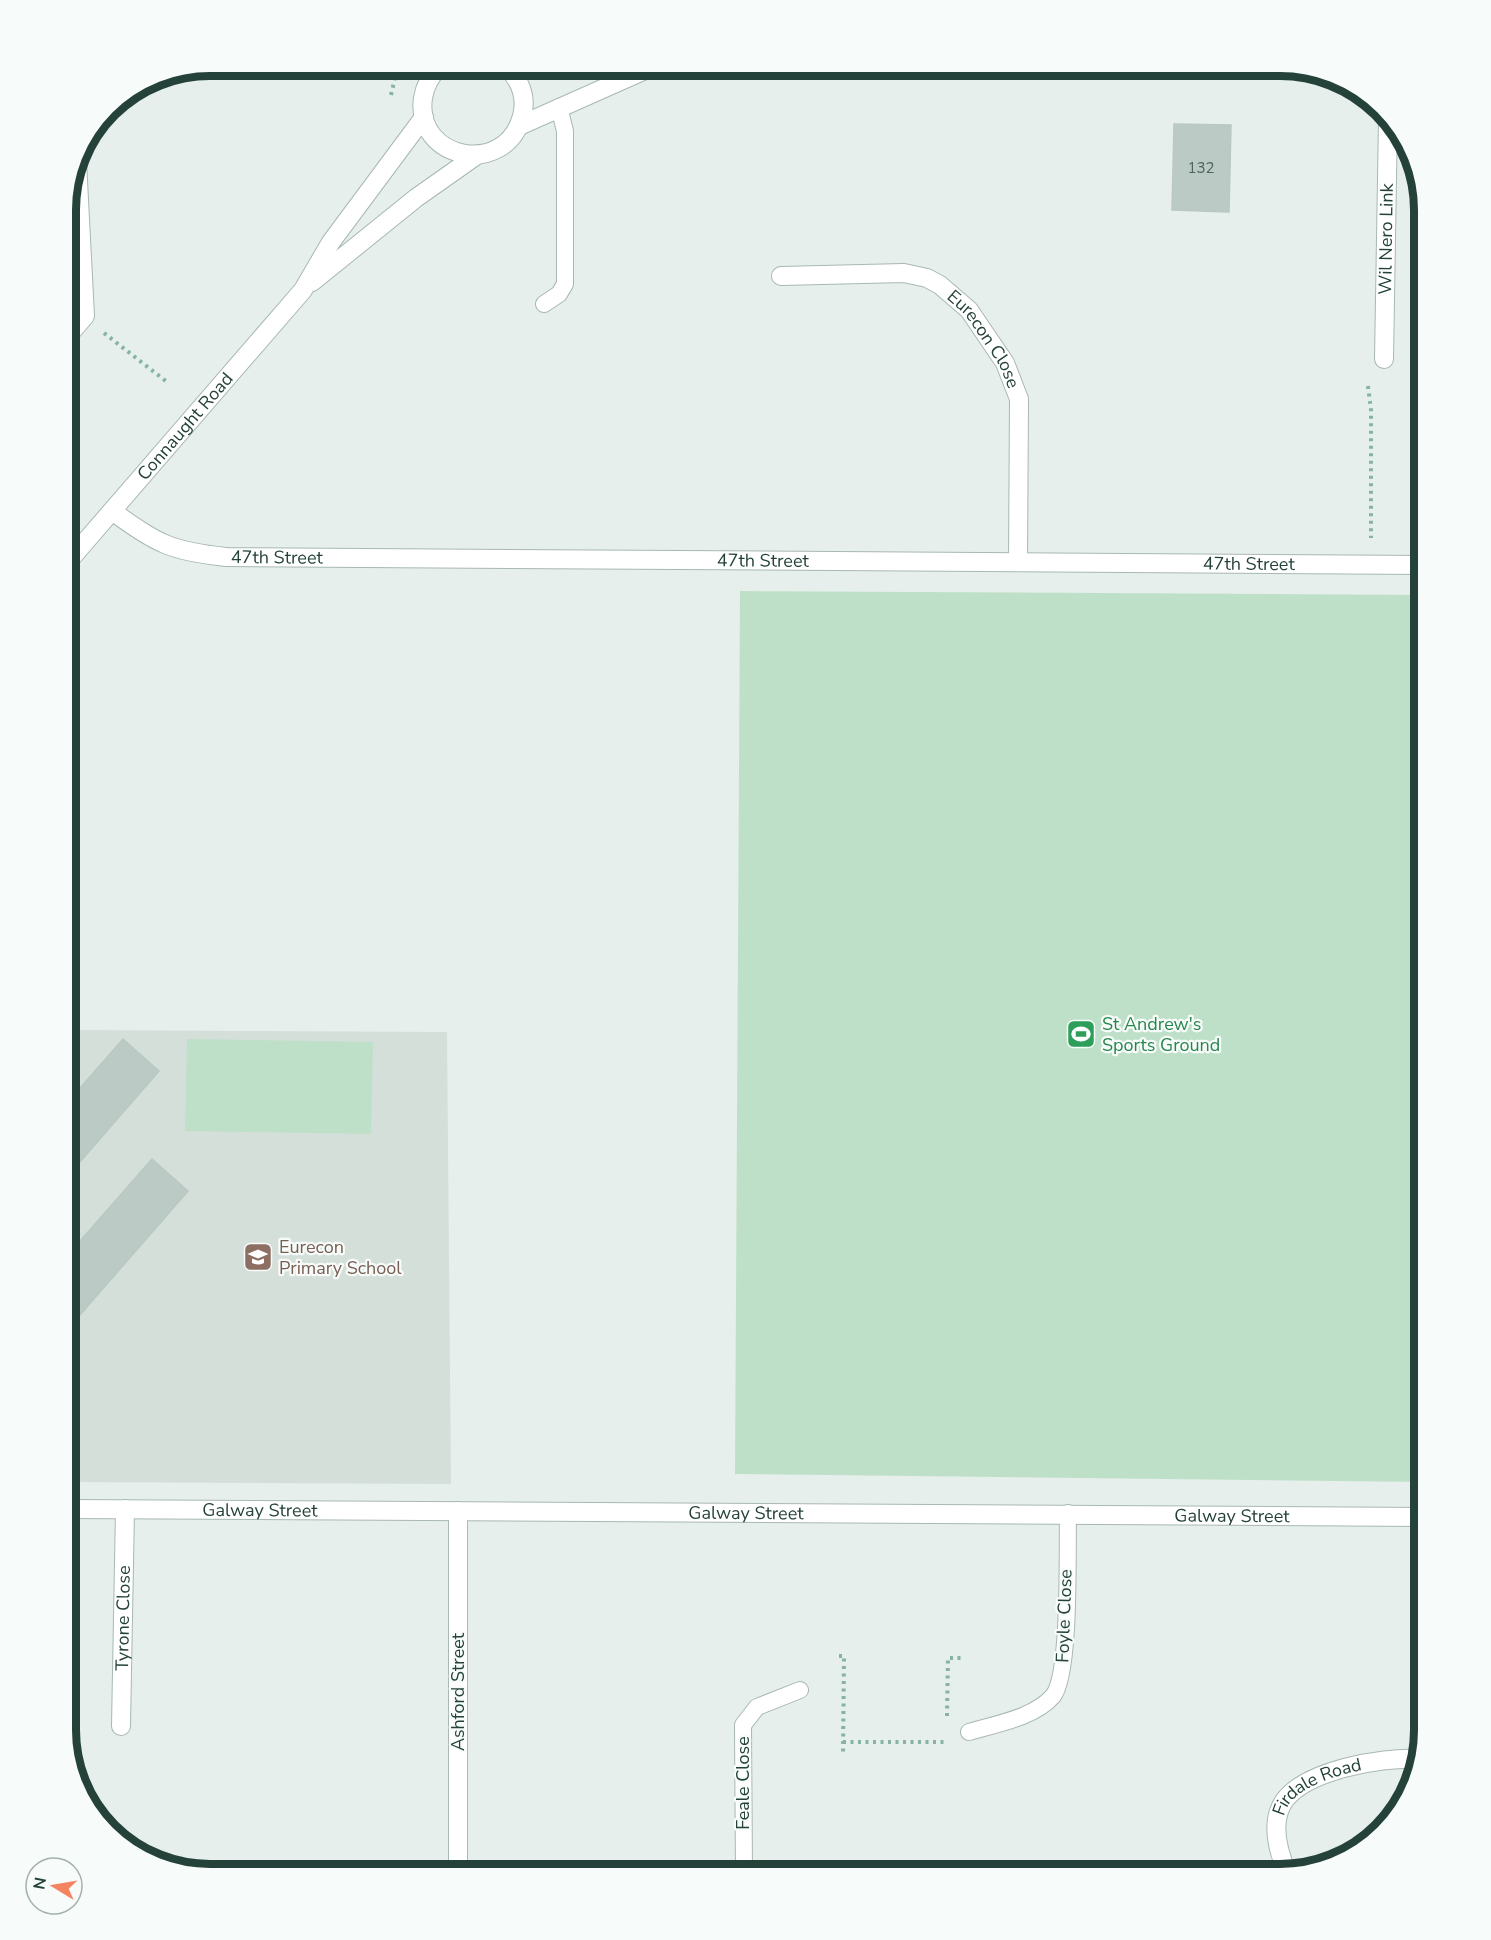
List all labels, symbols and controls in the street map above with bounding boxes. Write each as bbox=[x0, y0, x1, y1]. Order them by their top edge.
house number: 132 bbox=[1187, 158, 1215, 178]
street label: Wil Nero Link bbox=[1373, 182, 1399, 295]
street label: Eurecon Close bbox=[942, 284, 1026, 391]
street label: Connaught Road bbox=[132, 367, 238, 485]
street label: 47th Street bbox=[231, 545, 324, 570]
street label: 47th Street bbox=[717, 548, 810, 573]
street label: 47th Street bbox=[1203, 552, 1296, 576]
place label: St Andrew's Sports Ground bbox=[1102, 1012, 1220, 1057]
sports icon: St Andrew's Sports Ground bbox=[1065, 1018, 1097, 1050]
place label: Eurecon Primary School bbox=[279, 1235, 402, 1280]
school or university icon: Eurecon Primary School bbox=[242, 1241, 274, 1273]
street label: Galway Street bbox=[202, 1498, 318, 1522]
street label: Galway Street bbox=[688, 1501, 804, 1525]
street label: Galway Street bbox=[1174, 1504, 1290, 1528]
street label: Tyrone Close bbox=[110, 1565, 136, 1671]
street label: Foyle Close bbox=[1050, 1569, 1078, 1663]
street label: Ashford Street bbox=[446, 1632, 470, 1751]
street label: Feale Close bbox=[731, 1736, 755, 1830]
street label: Firdale Road bbox=[1267, 1752, 1363, 1819]
north arrow bbox=[24, 1856, 84, 1916]
text: N bbox=[28, 1875, 52, 1891]

